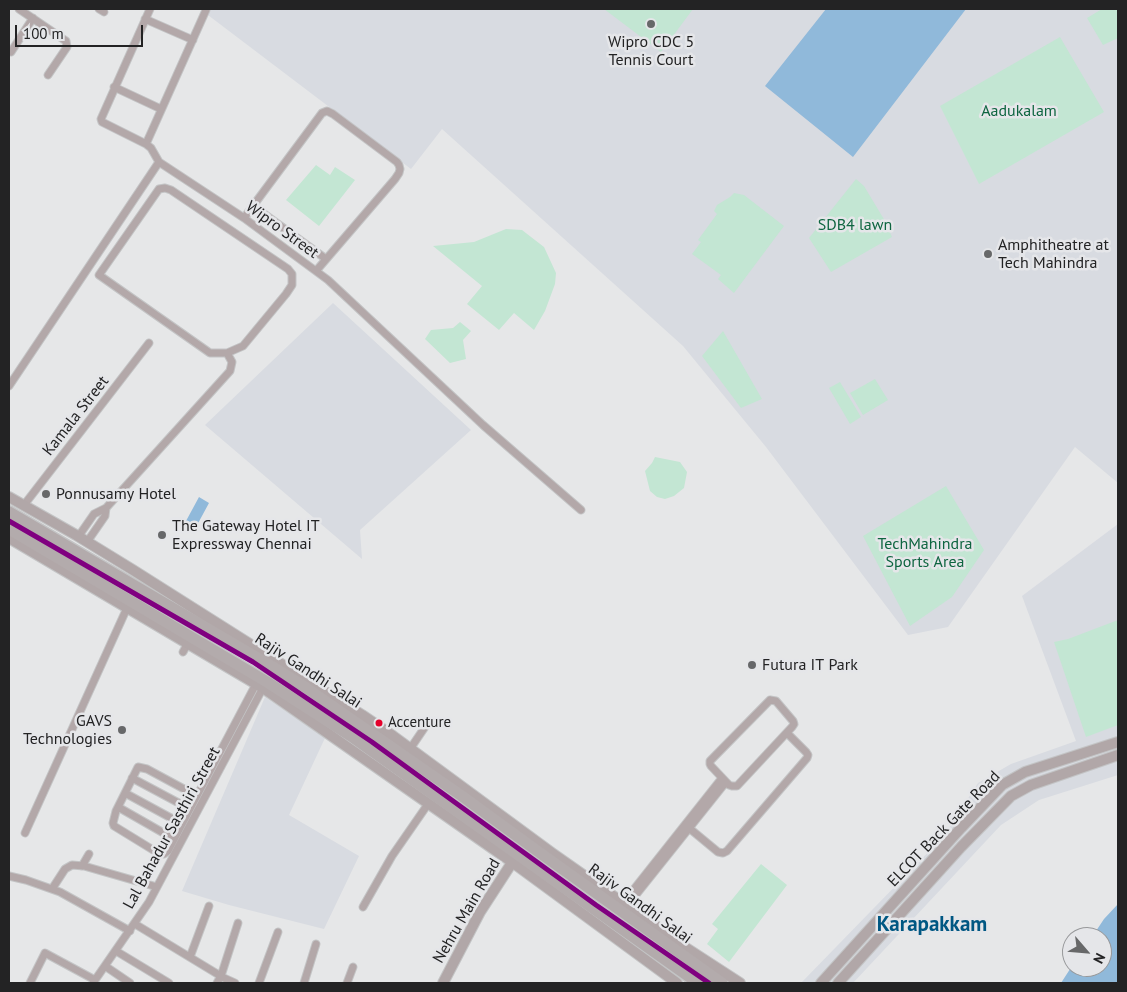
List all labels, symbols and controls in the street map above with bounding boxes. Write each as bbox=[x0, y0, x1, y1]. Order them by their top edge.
scale bar bbox=[18, 15, 145, 47]
marker: Wipro CDC 5 Tennis Court bbox=[645, 18, 657, 30]
text: 100 m bbox=[23, 24, 64, 43]
place label: Wipro CDC 5 Tennis Court bbox=[608, 32, 694, 70]
park label: Aadukalam bbox=[981, 101, 1057, 121]
street label: Wipro Street bbox=[242, 197, 322, 263]
park label: SDB4 lawn bbox=[818, 215, 892, 235]
place label: Amphitheatre at Tech Mahindra bbox=[998, 235, 1109, 273]
marker: Amphitheatre at Tech Mahindra bbox=[982, 248, 994, 260]
street label: Kamala Street bbox=[39, 372, 113, 460]
place label: Ponnusamy Hotel bbox=[56, 484, 176, 504]
marker: Ponnusamy Hotel bbox=[40, 488, 52, 500]
place label: The Gateway Hotel IT Expressway Chennai bbox=[172, 516, 320, 554]
marker: The Gateway Hotel IT Expressway Chennai bbox=[156, 529, 168, 541]
park label: TechMahindra Sports Area bbox=[877, 534, 973, 572]
street label: Rajiv Gandhi Salai bbox=[251, 629, 365, 713]
place label: Futura IT Park bbox=[762, 655, 858, 675]
marker: Futura IT Park bbox=[746, 659, 758, 671]
place label: GAVS Technologies bbox=[23, 711, 112, 749]
place label: Accenture bbox=[388, 714, 451, 732]
marker: Accenture bbox=[374, 718, 384, 728]
marker: GAVS Technologies bbox=[116, 724, 128, 736]
street label: Lal Bahadur Sasthiri Street bbox=[119, 744, 225, 912]
street label: ELCOT Back Gate Road bbox=[884, 767, 1004, 891]
street label: Nehru Main Road bbox=[429, 855, 505, 967]
street label: Rajiv Gandhi Salai bbox=[584, 860, 696, 948]
district label: Karapakkam bbox=[877, 912, 987, 938]
north arrow bbox=[1062, 927, 1112, 977]
text: N bbox=[1089, 950, 1110, 967]

